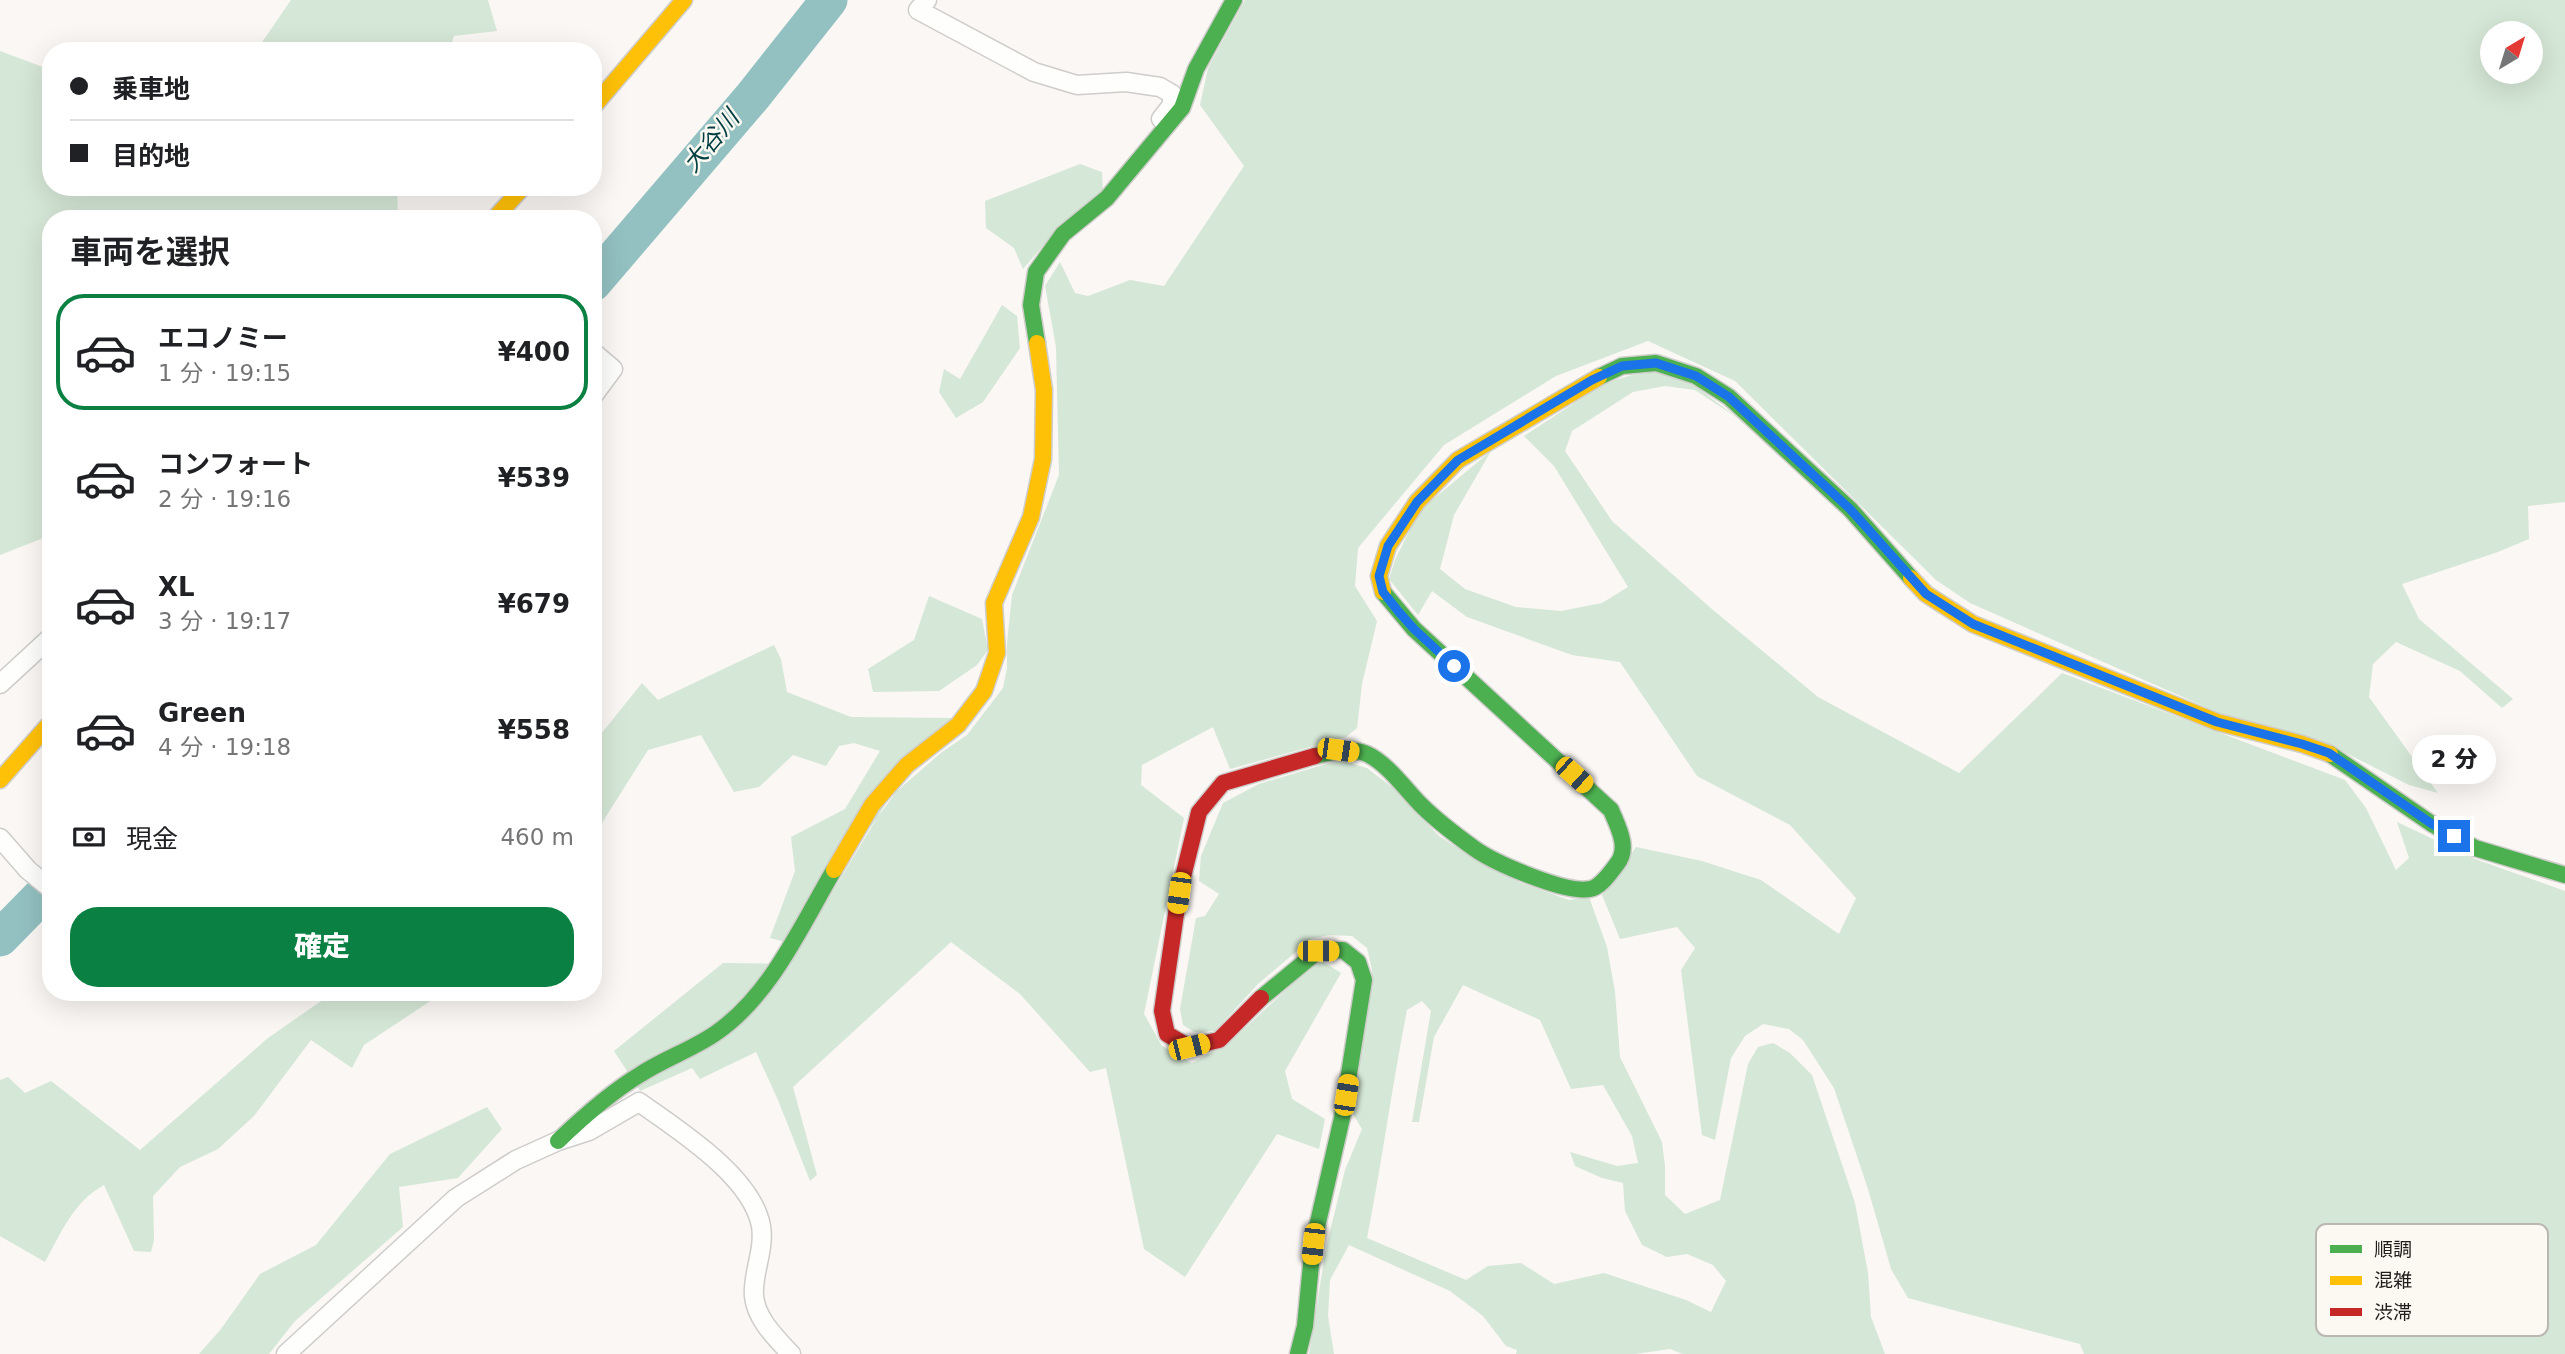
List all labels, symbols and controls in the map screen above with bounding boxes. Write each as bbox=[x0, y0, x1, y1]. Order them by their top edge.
north arrow bbox=[2480, 21, 2543, 84]
map controls bbox=[2480, 21, 2543, 84]
text: 乗車地 bbox=[112, 74, 190, 104]
water label: 大谷川 bbox=[677, 102, 747, 178]
text: 目的地 bbox=[112, 141, 190, 171]
text: 車両を選択 bbox=[70, 233, 230, 271]
icon: car bbox=[74, 321, 137, 384]
text: エコノミー bbox=[158, 323, 288, 353]
text: ¥400 bbox=[498, 337, 570, 367]
text: 1 分 · 19:15 bbox=[158, 360, 291, 386]
icon: car bbox=[74, 447, 137, 510]
text: コンフォート bbox=[158, 449, 313, 479]
text: ¥539 bbox=[498, 463, 570, 493]
text: 2 分 · 19:16 bbox=[158, 486, 291, 512]
text: XL bbox=[158, 572, 195, 602]
icon: car bbox=[74, 573, 137, 636]
text: ¥679 bbox=[498, 589, 570, 619]
text: 3 分 · 19:17 bbox=[158, 608, 291, 634]
route start bbox=[1438, 650, 1470, 682]
text: Green bbox=[158, 698, 246, 728]
icon: car bbox=[74, 699, 137, 762]
text: ¥558 bbox=[498, 715, 570, 745]
text: 4 分 · 19:18 bbox=[158, 734, 291, 760]
callout: 2 分 bbox=[2412, 734, 2496, 784]
car bbox=[1316, 737, 1361, 763]
text: 2 分 bbox=[2430, 746, 2478, 772]
car bbox=[1552, 753, 1597, 797]
icon: cash bbox=[70, 818, 108, 856]
route end bbox=[2438, 820, 2470, 852]
text: 現金 bbox=[126, 824, 178, 854]
text: 460 m bbox=[500, 824, 574, 850]
car bbox=[1166, 871, 1193, 915]
button: 確定 bbox=[70, 907, 574, 987]
car bbox=[1298, 941, 1340, 962]
car bbox=[1167, 1032, 1212, 1062]
car bbox=[1333, 1073, 1360, 1117]
car bbox=[1301, 1222, 1326, 1266]
legend bbox=[2316, 1224, 2548, 1336]
text: 順調 bbox=[2374, 1238, 2412, 1260]
text: 混雑 bbox=[2374, 1269, 2412, 1291]
text: 渋滞 bbox=[2374, 1301, 2412, 1323]

